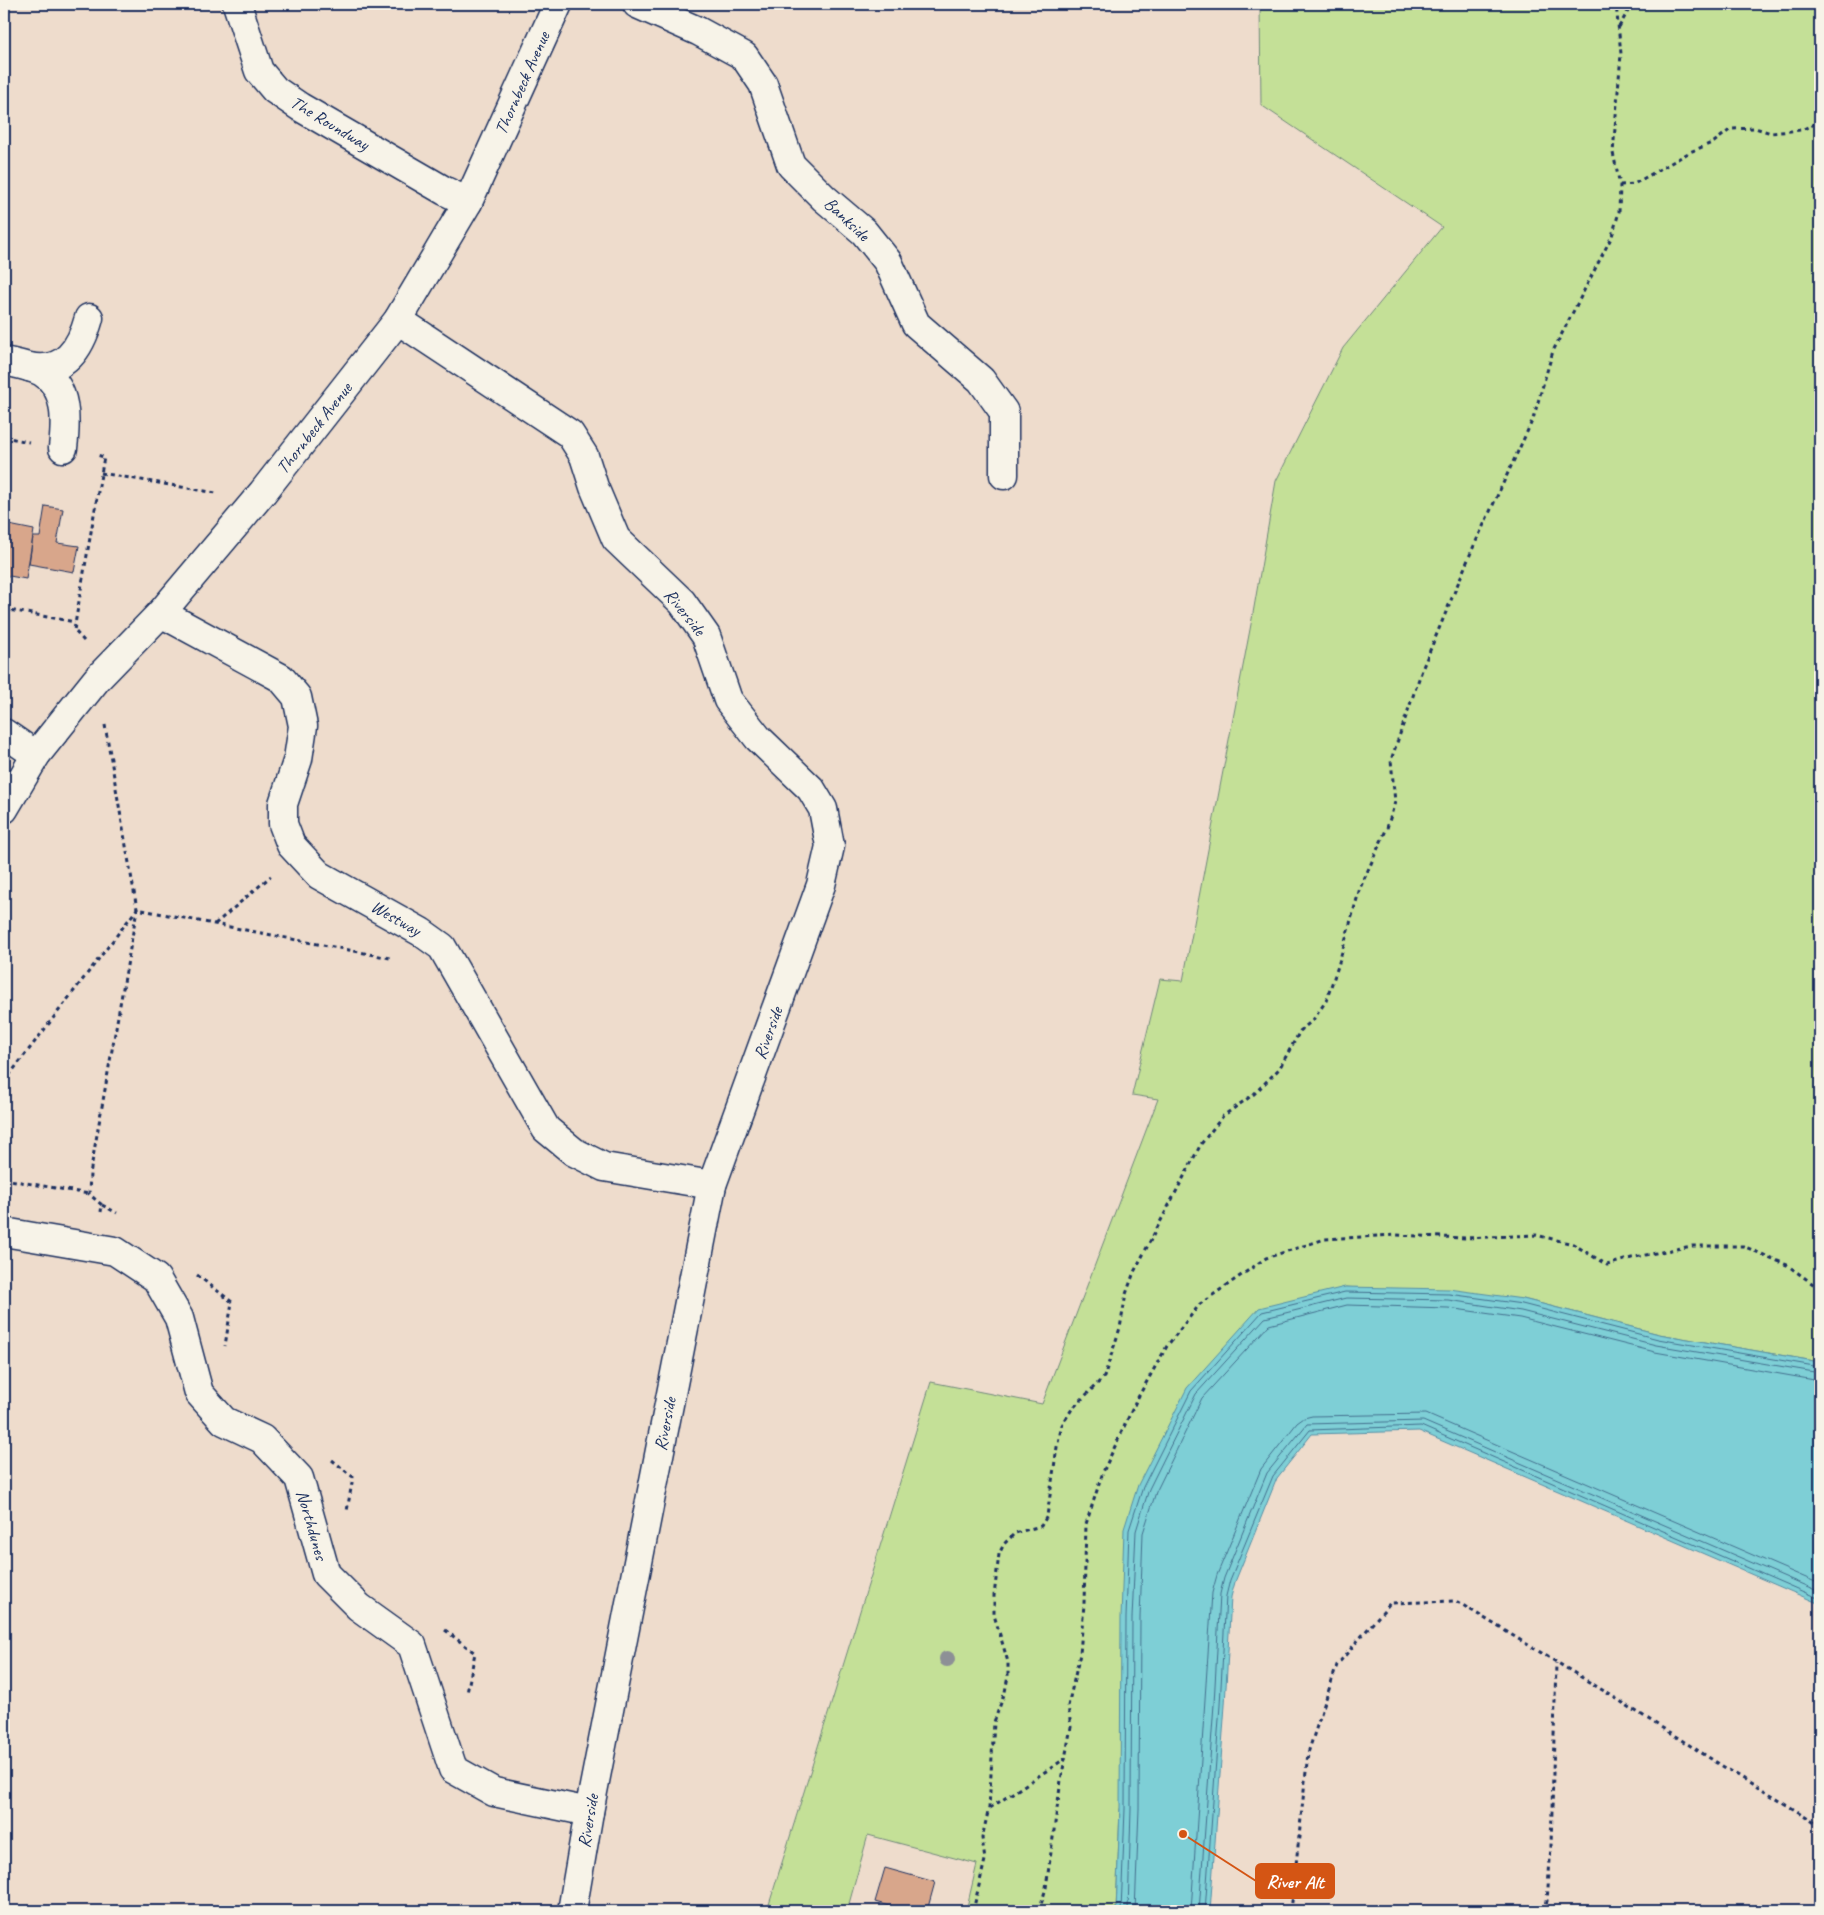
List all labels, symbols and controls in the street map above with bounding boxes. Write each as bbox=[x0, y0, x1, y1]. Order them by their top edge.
street label: Thornbeck Avenue bbox=[490, 27, 555, 138]
street label: The Roundway bbox=[287, 91, 375, 156]
street label: Bankside bbox=[820, 192, 875, 246]
street label: Thornbeck Avenue bbox=[271, 377, 357, 478]
street label: Riverside bbox=[659, 584, 711, 641]
street label: Westway bbox=[367, 895, 426, 942]
street label: Riverside bbox=[748, 1003, 788, 1062]
street label: Riverside bbox=[649, 1394, 681, 1453]
street label: Northdunes bbox=[292, 1488, 333, 1564]
street label: Riverside bbox=[572, 1791, 604, 1849]
callout: River Alt bbox=[1256, 1864, 1334, 1898]
text: River Alt bbox=[1266, 1870, 1326, 1894]

